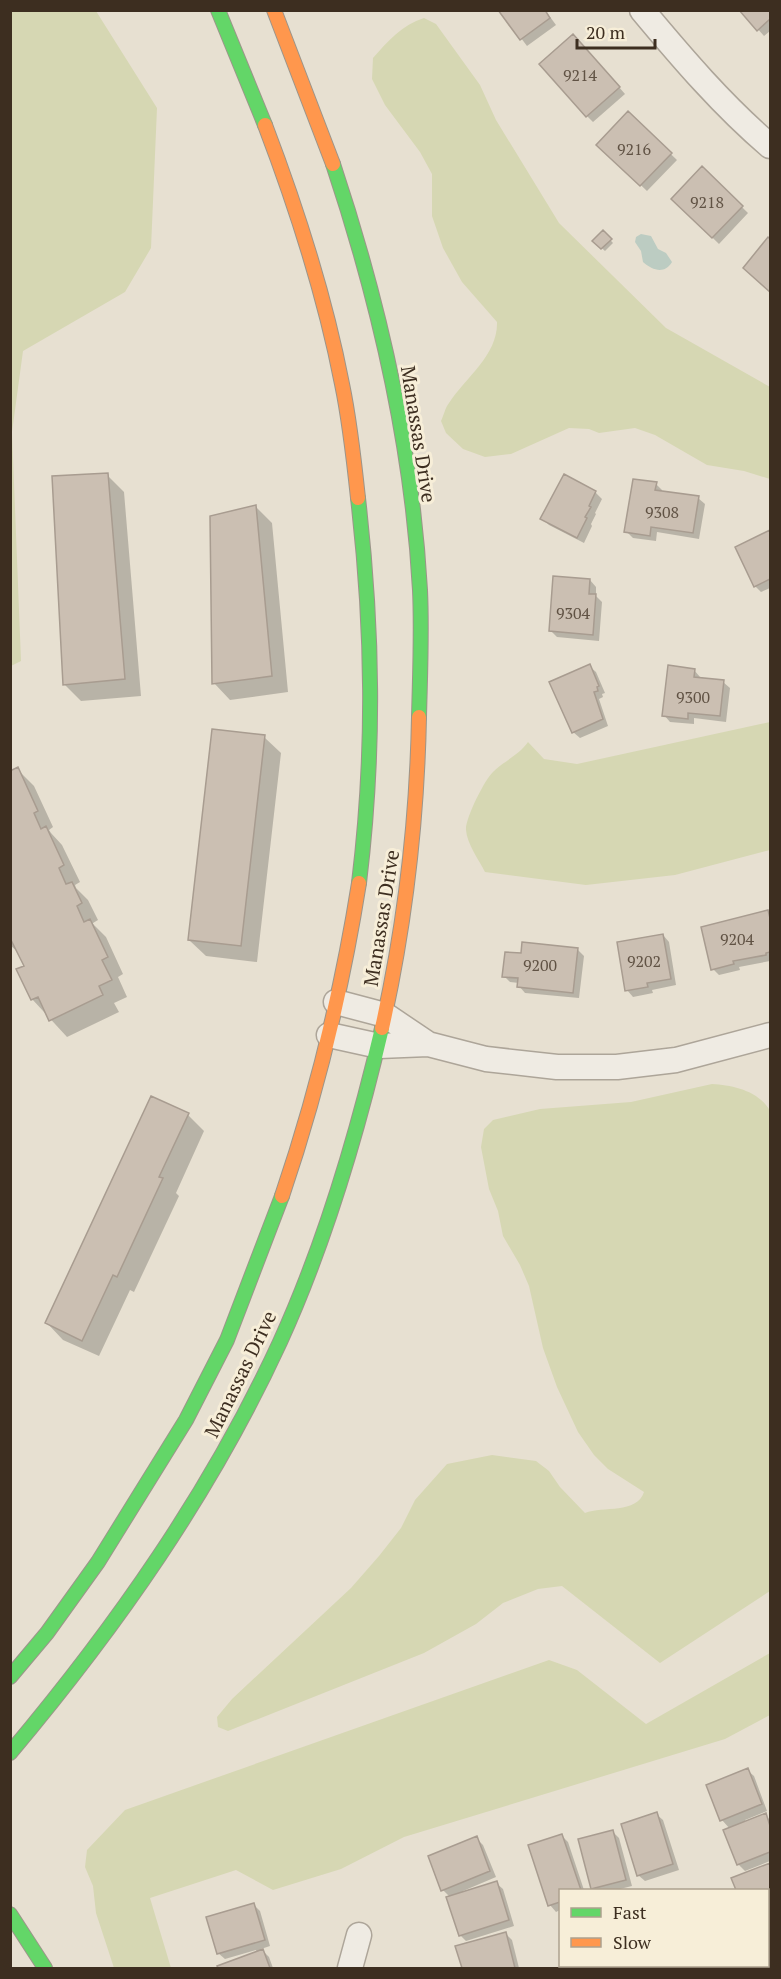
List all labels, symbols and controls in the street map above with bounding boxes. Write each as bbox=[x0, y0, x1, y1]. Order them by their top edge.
scale bar bbox=[577, 12, 655, 50]
text: 20 m bbox=[586, 20, 626, 44]
house number: 9214 bbox=[563, 64, 598, 86]
house number: 9216 bbox=[617, 138, 652, 160]
house number: 9218 bbox=[690, 191, 724, 213]
street label: Manassas Drive bbox=[395, 364, 443, 504]
house number: 9308 bbox=[645, 501, 679, 523]
house number: 9304 bbox=[556, 602, 591, 624]
house number: 9300 bbox=[676, 686, 710, 708]
street label: Manassas Drive bbox=[357, 848, 405, 988]
house number: 9204 bbox=[720, 928, 755, 950]
house number: 9202 bbox=[627, 950, 661, 972]
house number: 9200 bbox=[523, 954, 557, 976]
street label: Manassas Drive bbox=[198, 1306, 282, 1442]
legend bbox=[559, 1889, 769, 1967]
text: Fast bbox=[613, 1900, 647, 1924]
text: Slow bbox=[613, 1930, 652, 1954]

